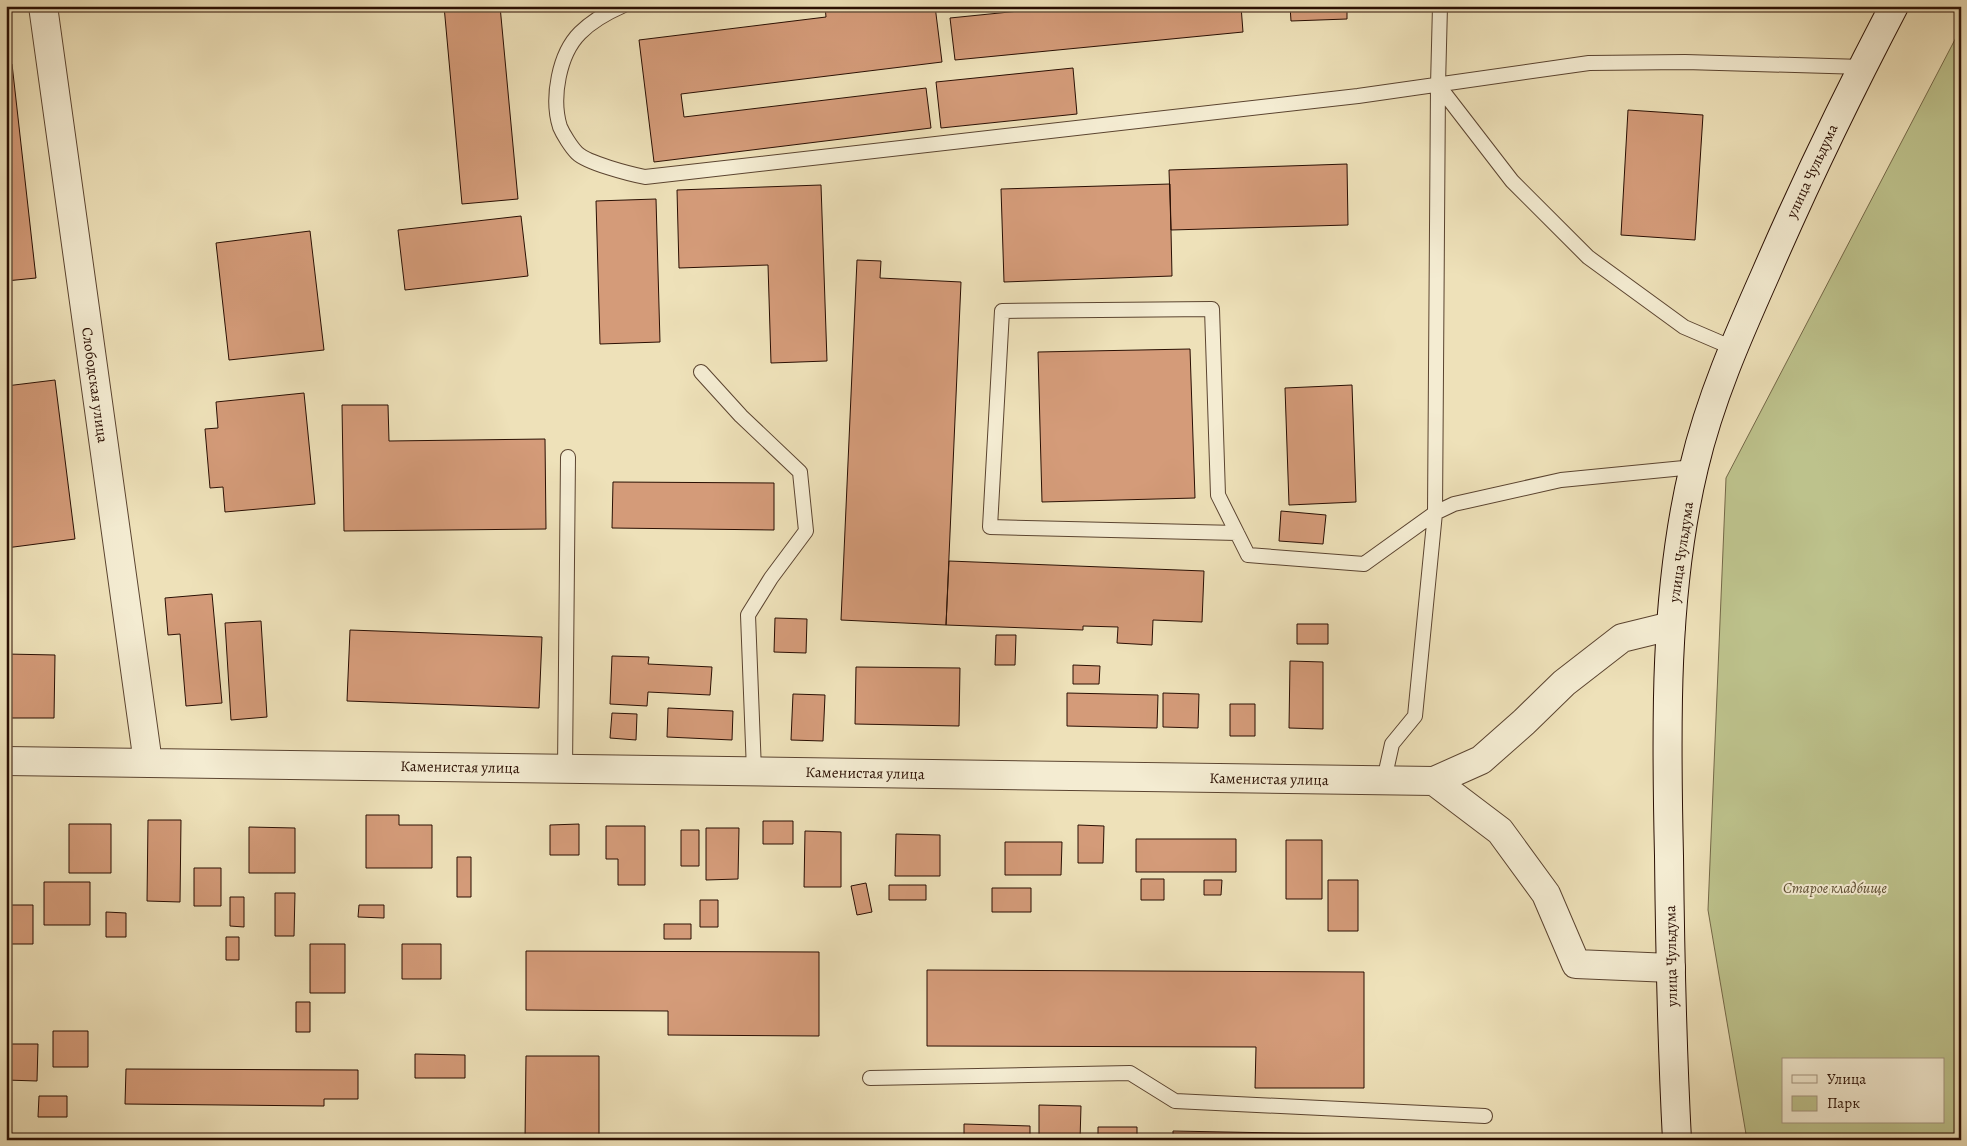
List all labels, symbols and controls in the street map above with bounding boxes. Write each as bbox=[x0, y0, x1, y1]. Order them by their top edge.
street label: улица Чульдума bbox=[1781, 121, 1843, 222]
street label: Слободская улица bbox=[77, 326, 113, 444]
street label: улица Чульдума bbox=[1664, 500, 1698, 605]
street label: Каменистая улица bbox=[400, 756, 520, 778]
street label: Каменистая улица bbox=[805, 762, 925, 784]
street label: Каменистая улица bbox=[1209, 768, 1329, 790]
park label: Старое кладбище bbox=[1783, 878, 1888, 898]
street label: улица Чульдума bbox=[1660, 905, 1682, 1008]
legend bbox=[1782, 1058, 1944, 1124]
text: Улица bbox=[1827, 1069, 1866, 1089]
text: Парк bbox=[1827, 1093, 1860, 1113]

